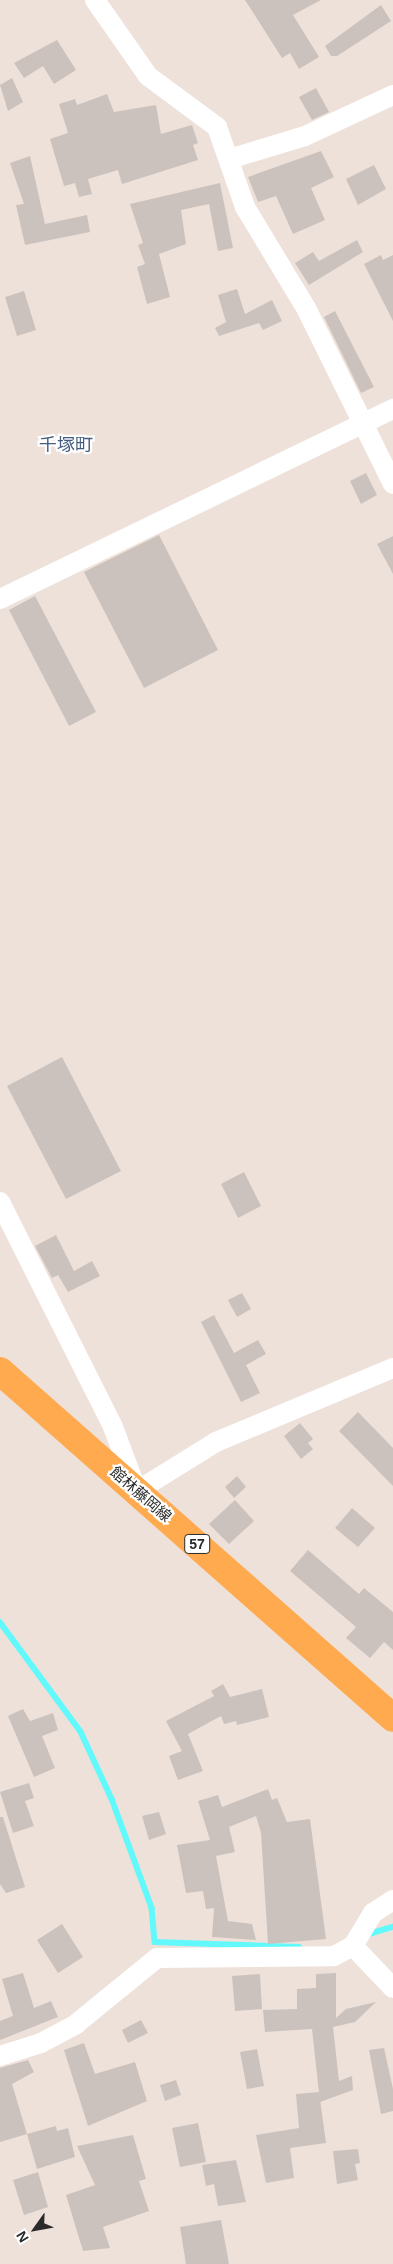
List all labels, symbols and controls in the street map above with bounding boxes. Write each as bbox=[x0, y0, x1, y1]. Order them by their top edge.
district label: 千塚町 bbox=[39, 434, 93, 456]
street label: 館林藤岡線 bbox=[107, 1463, 175, 1525]
road number: 57 bbox=[183, 1532, 211, 1556]
north arrow bbox=[10, 2204, 60, 2254]
text: N bbox=[13, 2228, 32, 2245]

